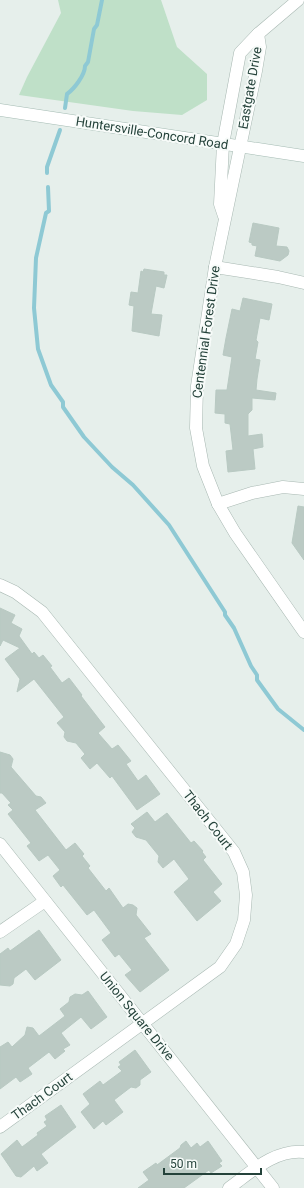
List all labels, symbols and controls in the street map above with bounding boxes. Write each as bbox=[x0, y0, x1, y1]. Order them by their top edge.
street label: Eastgate Drive bbox=[235, 46, 265, 130]
street label: Huntersville-Concord Road bbox=[75, 114, 229, 152]
street label: Centennial Forest Drive bbox=[189, 265, 223, 399]
street label: Thach Court bbox=[180, 787, 236, 853]
street label: Union Square Drive bbox=[97, 969, 177, 1063]
street label: Thach Court bbox=[9, 1069, 75, 1123]
scale bar bbox=[164, 1150, 261, 1176]
text: 50 m bbox=[170, 1157, 197, 1171]

